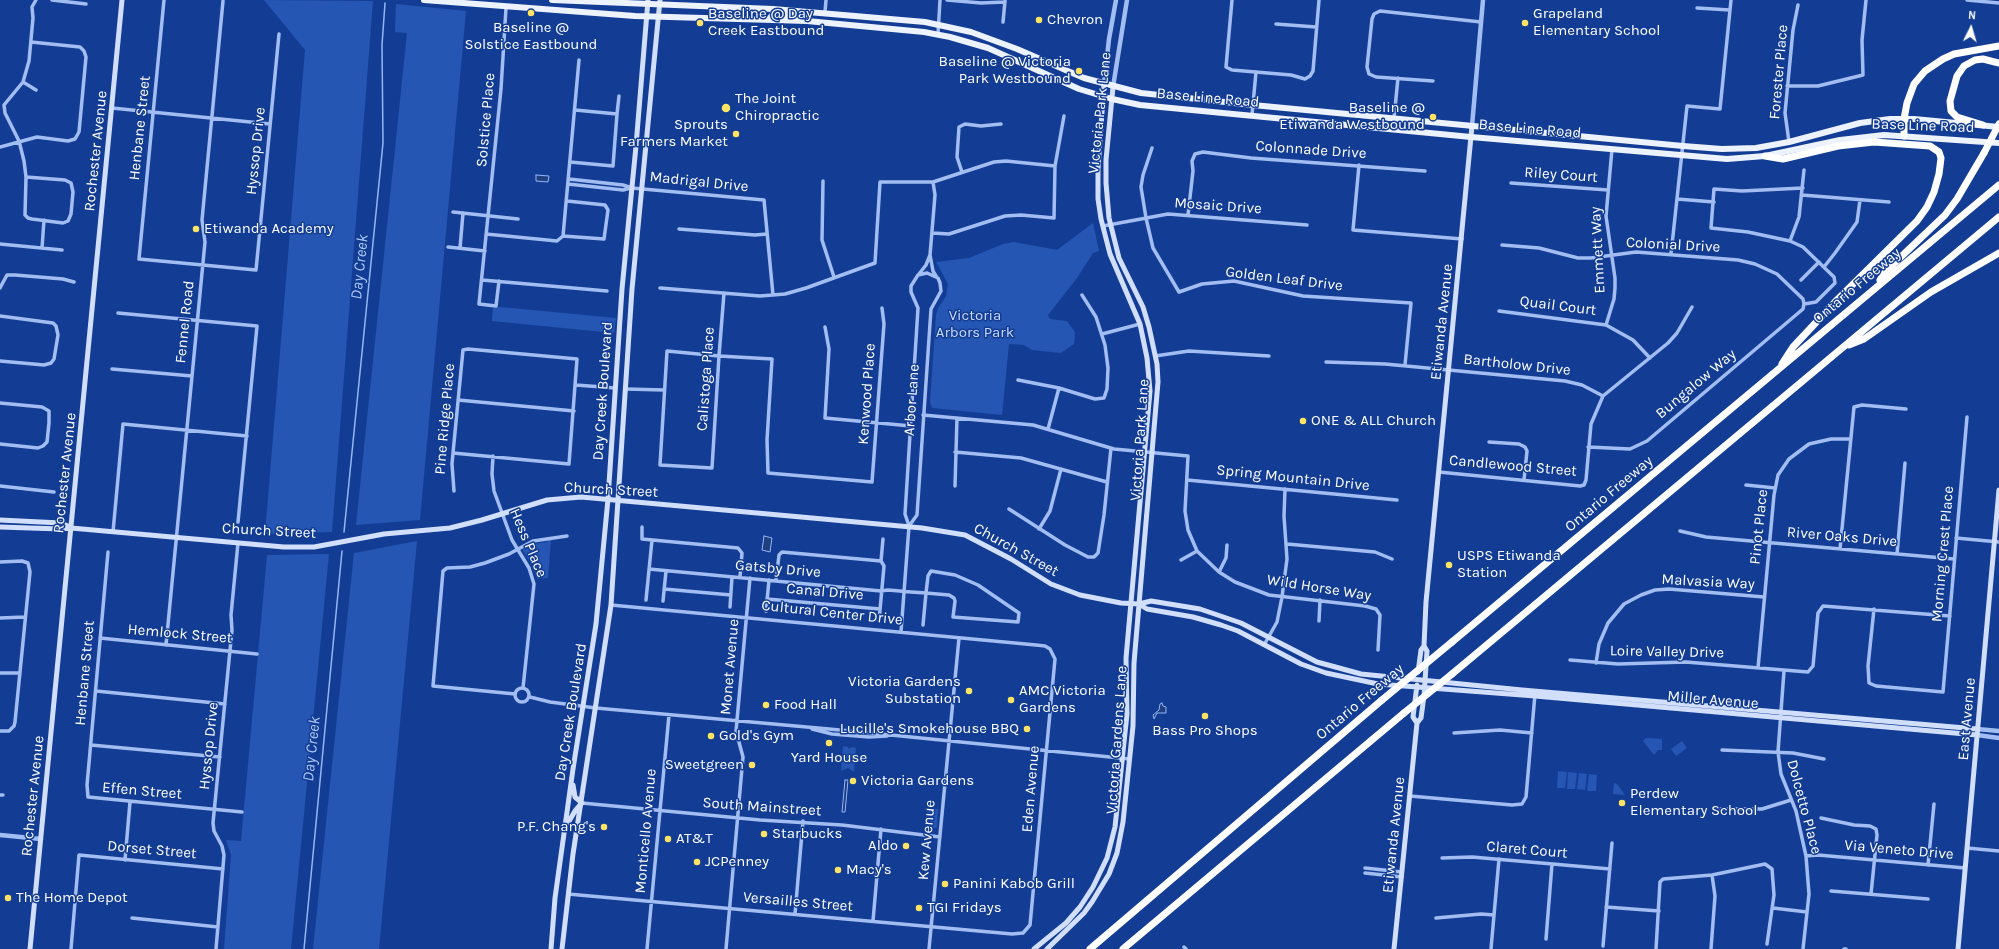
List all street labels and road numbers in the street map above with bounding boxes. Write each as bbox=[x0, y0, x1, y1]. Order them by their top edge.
street label: Forester Place bbox=[1766, 24, 1792, 120]
street label: Victoria Park Lane bbox=[1085, 51, 1115, 175]
street label: Solstice Place bbox=[473, 72, 499, 168]
street label: Henbane Street bbox=[126, 75, 154, 181]
street label: Base Line Road bbox=[1156, 85, 1260, 111]
street label: Rochester Avenue bbox=[81, 90, 111, 212]
street label: Hyssop Drive bbox=[242, 106, 270, 196]
street label: Base Line Road bbox=[1871, 115, 1975, 137]
street label: Base Line Road bbox=[1478, 116, 1582, 142]
street label: Colonnade Drive bbox=[1255, 137, 1367, 163]
street label: Riley Court bbox=[1524, 163, 1598, 187]
street label: Madrigal Drive bbox=[649, 168, 749, 196]
street label: Mosaic Drive bbox=[1174, 194, 1262, 218]
street label: Emmett Way bbox=[1587, 206, 1609, 294]
street label: Colonial Drive bbox=[1625, 234, 1721, 256]
street label: Ontario Freeway bbox=[1809, 244, 1905, 328]
street label: Golden Leaf Drive bbox=[1224, 263, 1344, 295]
street label: Etiwanda Avenue bbox=[1427, 263, 1457, 381]
street label: Fennel Road bbox=[172, 280, 198, 364]
street label: Quail Court bbox=[1519, 292, 1597, 320]
street label: Day Creek Boulevard bbox=[589, 321, 617, 461]
street label: Calistoga Place bbox=[693, 326, 719, 432]
street label: Kenwood Place bbox=[854, 343, 880, 445]
street label: Bungalow Way bbox=[1652, 345, 1740, 423]
street label: Bartholow Drive bbox=[1462, 350, 1572, 380]
street label: Pine Ridge Place bbox=[431, 363, 459, 475]
street label: Arbor Lane bbox=[901, 363, 923, 437]
street label: Victoria Park Lane bbox=[1127, 378, 1153, 502]
street label: Rochester Avenue bbox=[50, 412, 80, 534]
street label: Candlewood Street bbox=[1448, 451, 1578, 481]
street label: Ontario Freeway bbox=[1561, 452, 1657, 536]
street label: Spring Mountain Drive bbox=[1216, 461, 1370, 495]
street label: Church Street bbox=[563, 479, 659, 501]
street label: Morning Crest Place bbox=[1928, 485, 1958, 623]
street label: Pinot Place bbox=[1746, 489, 1772, 565]
street label: Hess Place bbox=[505, 506, 551, 580]
street label: Church Street bbox=[970, 519, 1062, 581]
street label: Church Street bbox=[221, 520, 317, 542]
street label: River Oaks Drive bbox=[1786, 523, 1898, 551]
street label: Gatsby Drive bbox=[734, 556, 822, 582]
street label: Wild Horse Way bbox=[1265, 571, 1373, 605]
street label: Malvasia Way bbox=[1661, 571, 1755, 593]
street label: Canal Drive bbox=[786, 580, 864, 604]
street label: Cultural Center Drive bbox=[760, 597, 904, 629]
street label: Monet Avenue bbox=[717, 618, 743, 716]
street label: Henbane Street bbox=[71, 620, 99, 726]
street label: Hemlock Street bbox=[127, 620, 233, 648]
street label: Day Creek Boulevard bbox=[551, 642, 591, 782]
street label: Loire Valley Drive bbox=[1610, 642, 1724, 662]
street label: Ontario Freeway bbox=[1312, 660, 1408, 744]
street label: Victoria Gardens Lane bbox=[1103, 665, 1131, 815]
street label: East Avenue bbox=[1954, 677, 1980, 761]
street label: Miller Avenue bbox=[1667, 687, 1759, 713]
street label: Hyssop Drive bbox=[195, 701, 223, 791]
street label: Rochester Avenue bbox=[18, 735, 48, 857]
street label: Eden Avenue bbox=[1018, 745, 1044, 833]
street label: Dolcetto Place bbox=[1783, 758, 1825, 856]
street label: Monticello Avenue bbox=[632, 768, 660, 894]
street label: Etiwanda Avenue bbox=[1379, 776, 1409, 894]
street label: Effen Street bbox=[101, 779, 183, 803]
street label: South Mainstreet bbox=[702, 794, 822, 820]
street label: Kew Avenue bbox=[915, 799, 939, 881]
street label: Via Veneto Drive bbox=[1844, 836, 1954, 864]
street label: Dorset Street bbox=[107, 837, 197, 863]
street label: Claret Court bbox=[1486, 837, 1568, 863]
street label: Versailles Street bbox=[742, 888, 854, 916]

